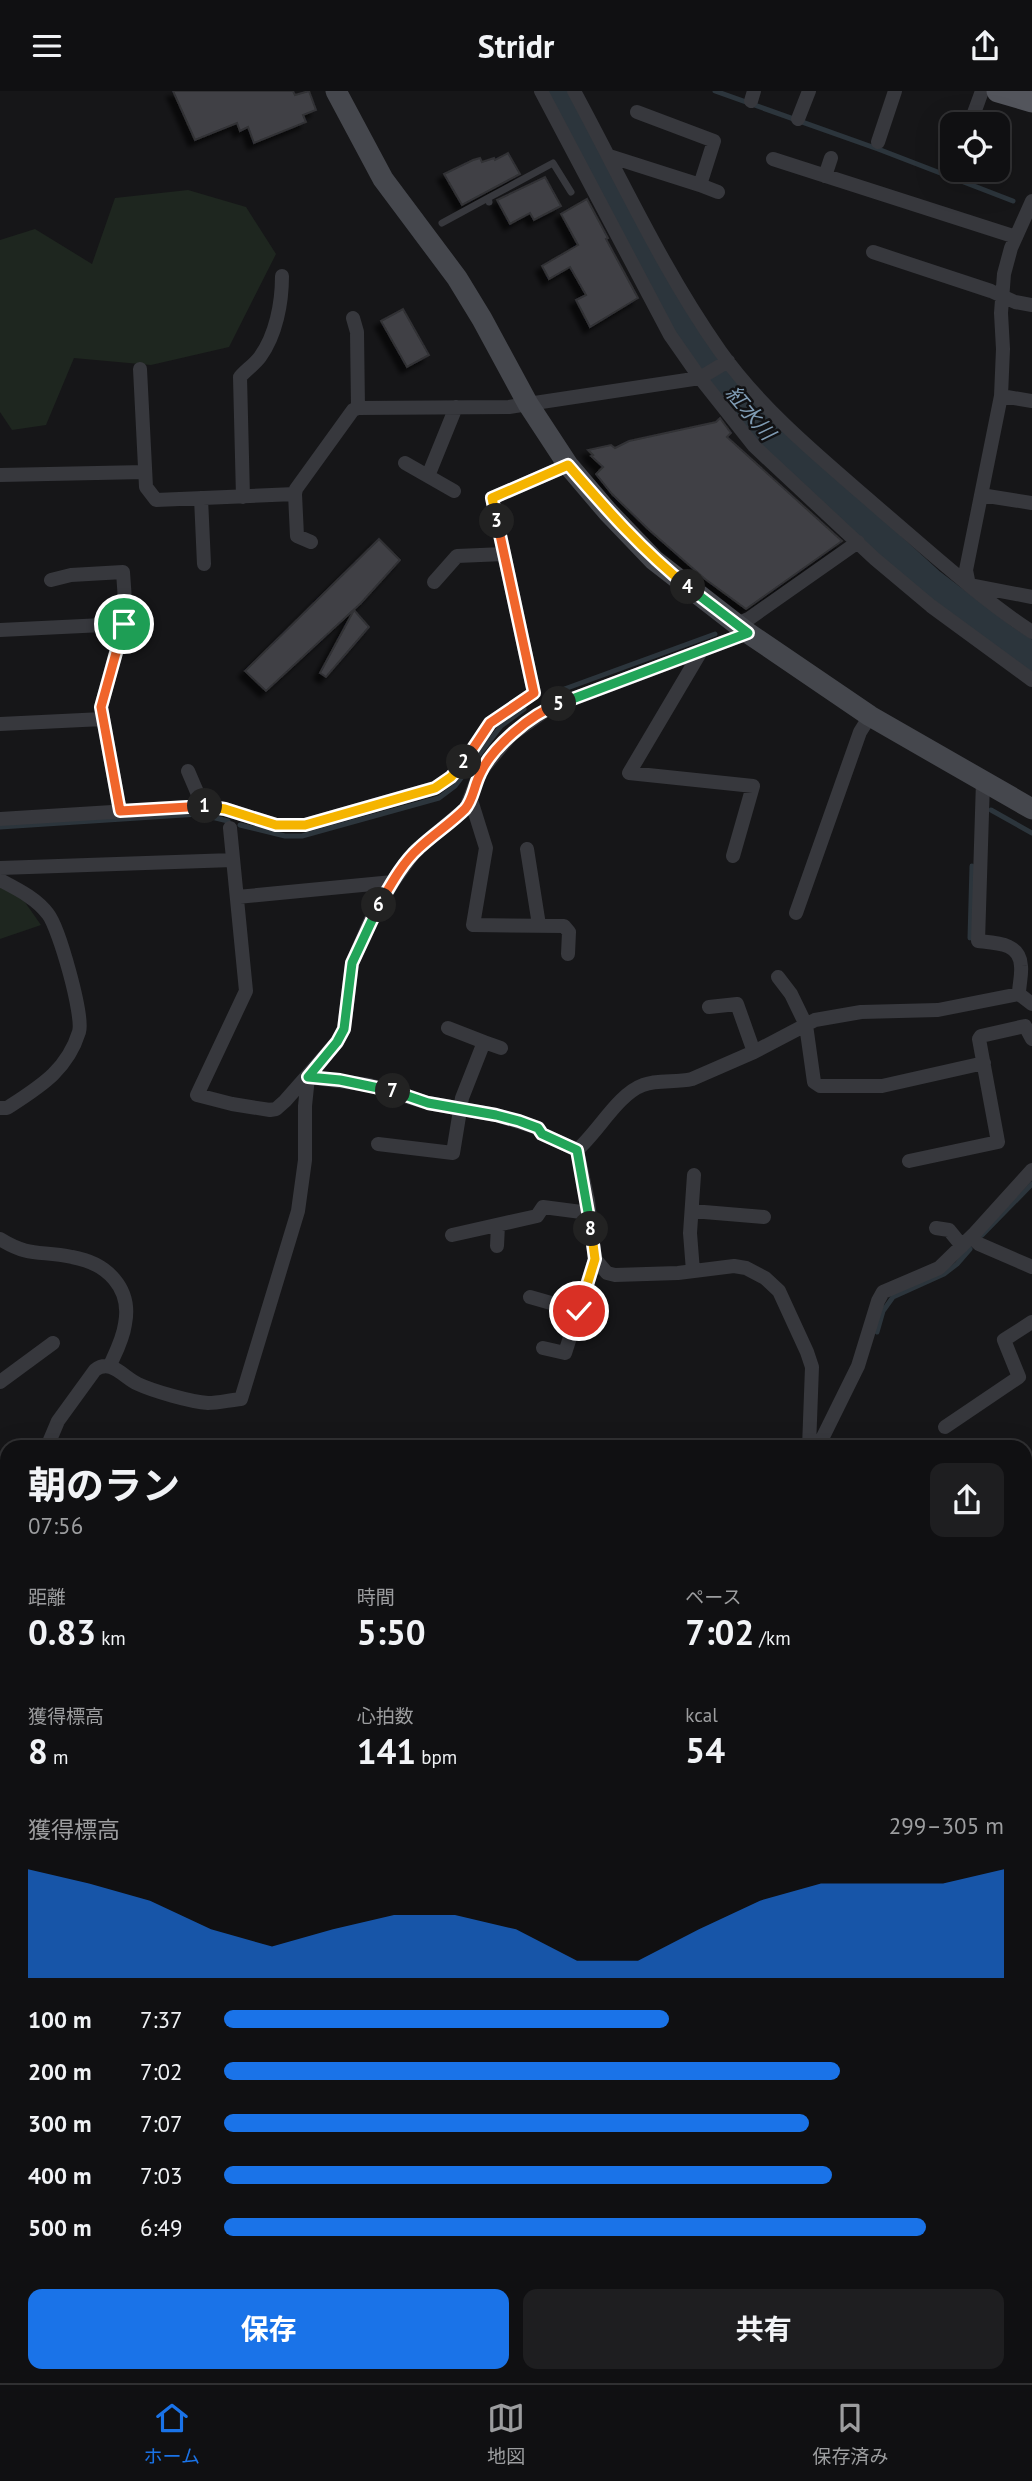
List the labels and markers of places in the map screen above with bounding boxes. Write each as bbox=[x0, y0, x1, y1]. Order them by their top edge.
pin: 3 bbox=[480, 503, 514, 539]
pin: 4 bbox=[670, 569, 706, 605]
pin bbox=[94, 594, 154, 654]
pin: 5 bbox=[542, 687, 576, 721]
pin: 2 bbox=[447, 745, 482, 779]
pin: 1 bbox=[188, 789, 222, 823]
pin: 6 bbox=[362, 887, 396, 923]
pin: 7 bbox=[376, 1073, 410, 1109]
pin: 8 bbox=[574, 1211, 608, 1247]
pin bbox=[549, 1281, 609, 1341]

